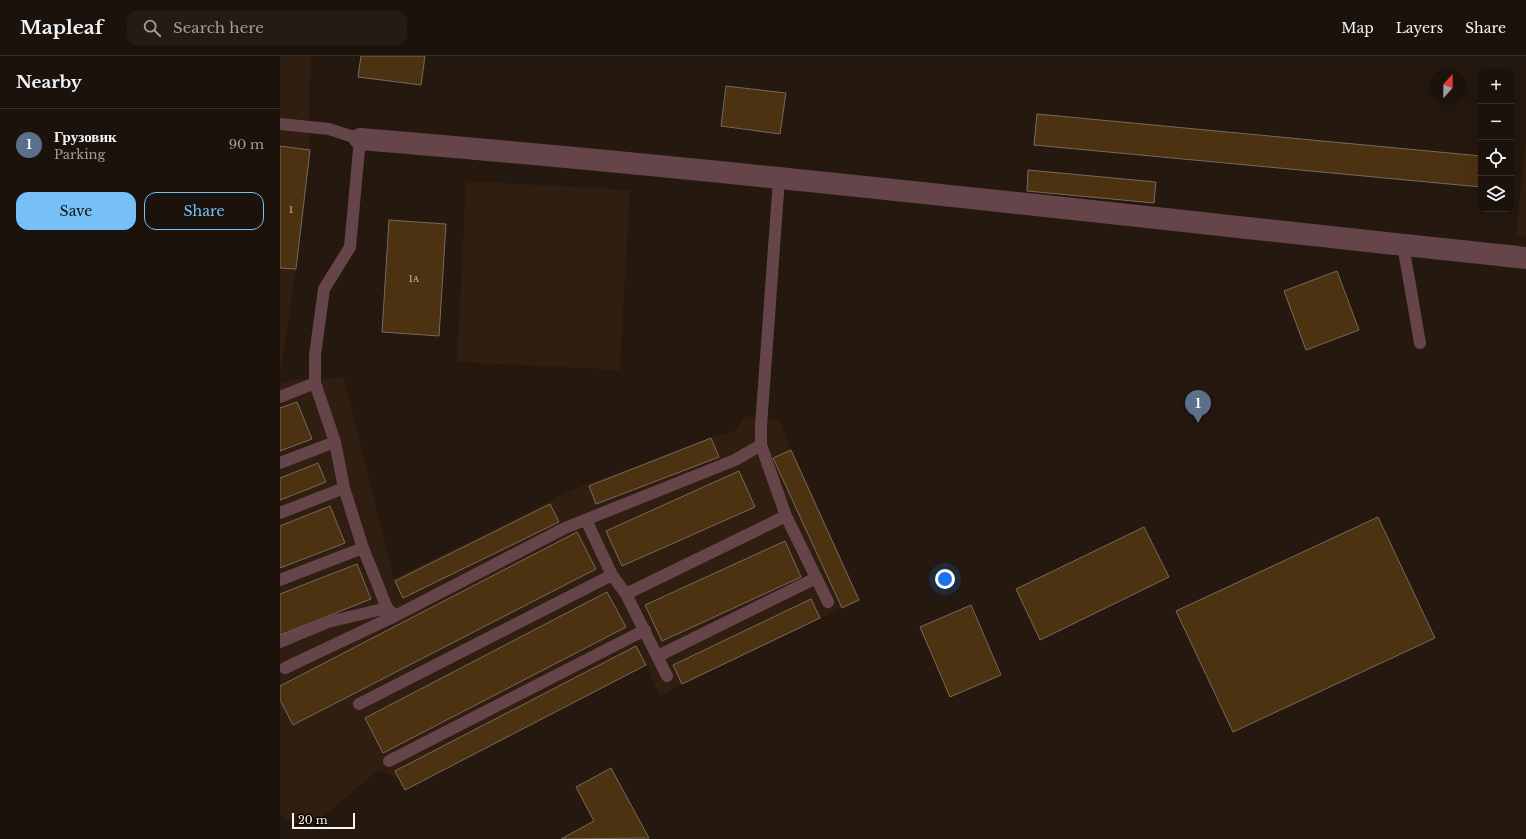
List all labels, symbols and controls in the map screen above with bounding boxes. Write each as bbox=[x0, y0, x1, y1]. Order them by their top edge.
search box bbox=[127, 10, 407, 46]
text: Mapleaf bbox=[20, 16, 103, 39]
icon: search bbox=[141, 17, 163, 39]
text: Search here bbox=[173, 18, 264, 37]
text: Map bbox=[1341, 19, 1374, 37]
text: Layers bbox=[1396, 19, 1443, 37]
text: Share bbox=[1465, 19, 1506, 37]
north arrow bbox=[1430, 68, 1466, 104]
map controls bbox=[1478, 68, 1514, 212]
button: + bbox=[1478, 68, 1514, 104]
text: Nearby bbox=[16, 72, 82, 93]
button: − bbox=[1478, 104, 1514, 140]
text: Грузовик bbox=[54, 127, 117, 146]
text: 1 bbox=[26, 136, 32, 153]
text: 90 m bbox=[229, 136, 264, 153]
button: locate bbox=[1478, 140, 1514, 176]
text: Parking bbox=[54, 146, 105, 163]
button: layers bbox=[1478, 176, 1514, 212]
button: Save bbox=[16, 192, 136, 230]
button: Share bbox=[144, 192, 264, 230]
house number: 1 bbox=[289, 204, 293, 215]
house number: 1А bbox=[409, 273, 420, 284]
pin: 1 bbox=[1185, 390, 1211, 423]
your location bbox=[935, 569, 955, 589]
scale bar bbox=[292, 811, 355, 830]
text: 20 m bbox=[298, 813, 328, 827]

